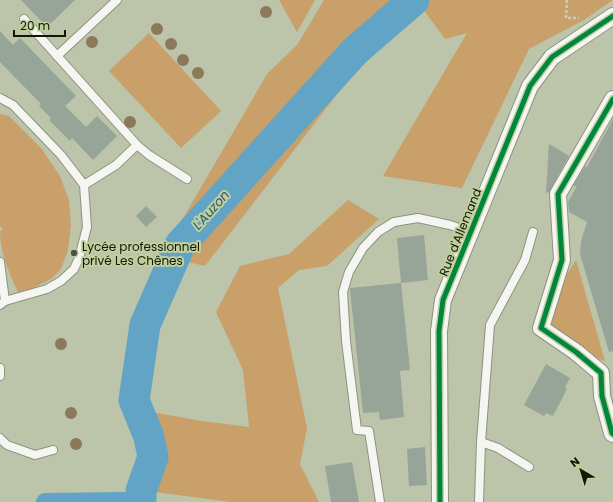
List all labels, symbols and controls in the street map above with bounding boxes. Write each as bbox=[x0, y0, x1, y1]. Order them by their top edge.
scale bar bbox=[14, 12, 65, 38]
text: 20 m bbox=[20, 17, 50, 34]
water label: L'Auzon bbox=[188, 186, 234, 234]
street label: Rue d'Allemand bbox=[435, 186, 485, 278]
place label: Lycée professionnel privé Les Chênes bbox=[82, 238, 200, 269]
marker: Lycée professionnel privé Les Chênes bbox=[69, 248, 79, 258]
north arrow bbox=[561, 450, 601, 490]
text: N bbox=[567, 453, 583, 471]

